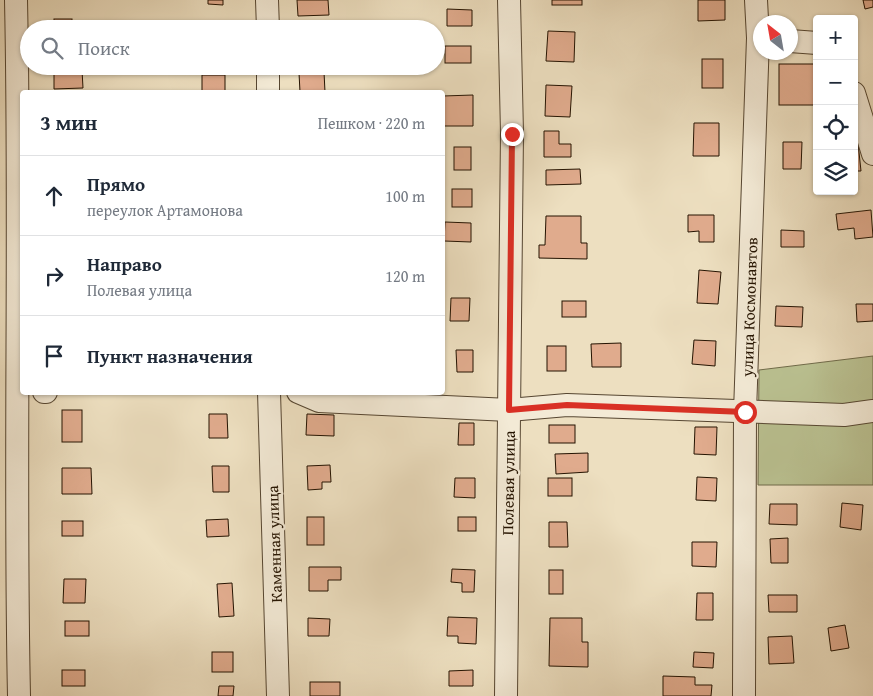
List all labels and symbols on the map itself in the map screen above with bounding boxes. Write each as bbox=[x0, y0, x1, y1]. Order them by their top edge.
north arrow bbox=[753, 15, 798, 60]
route end bbox=[501, 123, 524, 146]
street label: улица Космонавтов bbox=[735, 237, 763, 378]
route start bbox=[734, 401, 757, 424]
street label: Полевая улица bbox=[495, 430, 521, 536]
street label: Каменная улица bbox=[260, 485, 288, 603]

